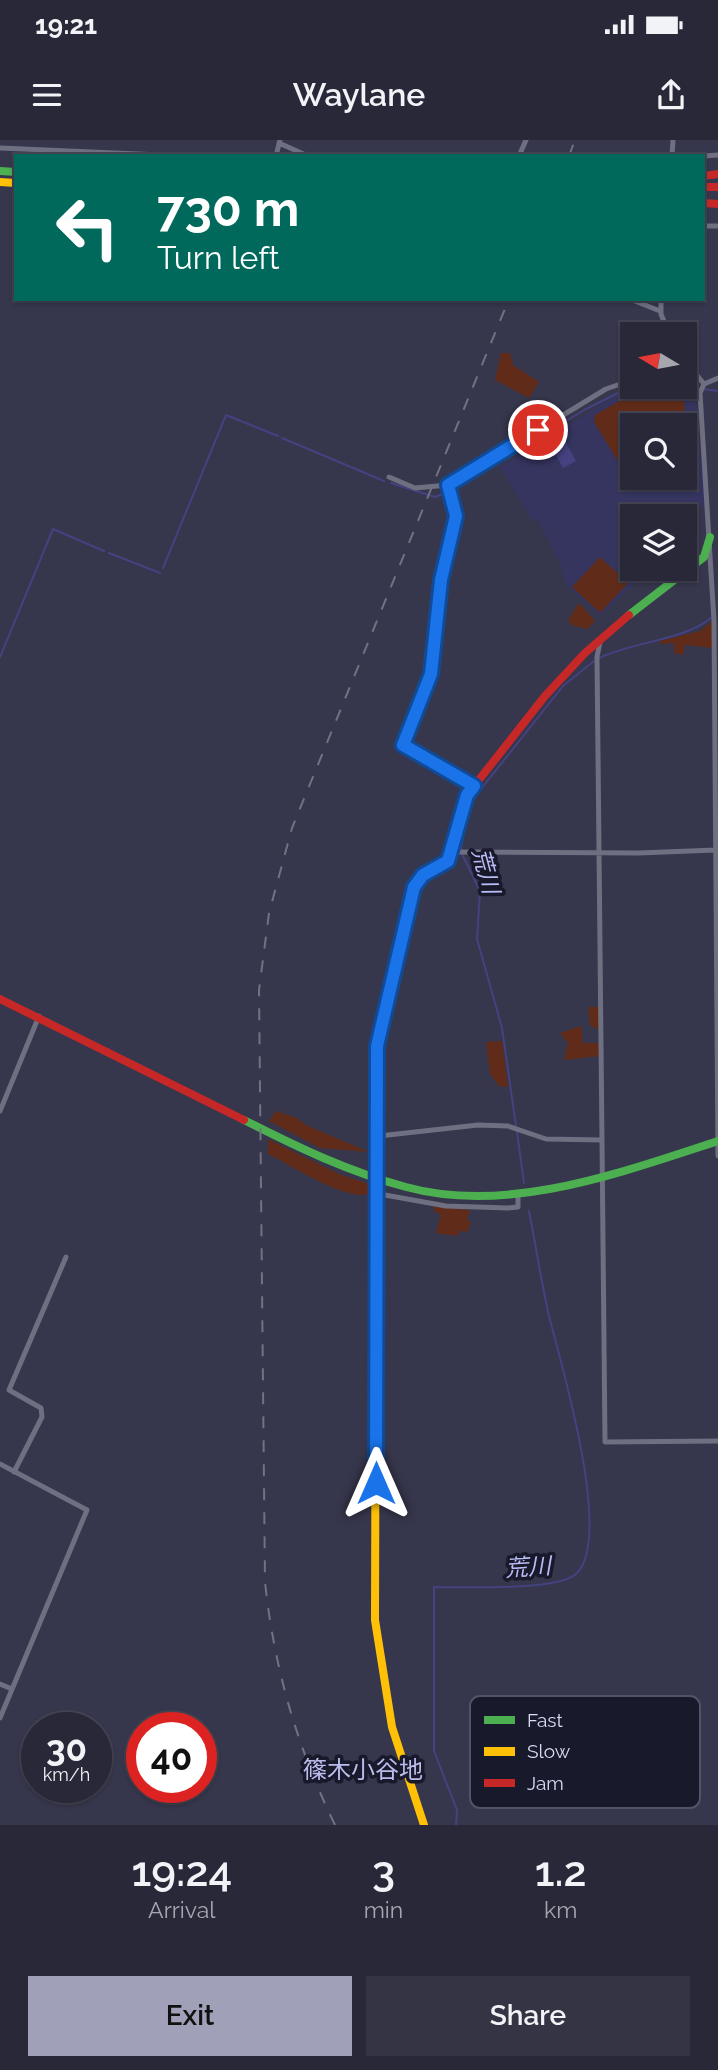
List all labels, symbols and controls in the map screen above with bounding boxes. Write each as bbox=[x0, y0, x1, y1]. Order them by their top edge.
text: 19:21 bbox=[35, 10, 97, 40]
icon: menu bbox=[28, 76, 66, 114]
text: Waylane bbox=[293, 76, 425, 113]
icon: share bbox=[652, 76, 690, 114]
text: 730 m bbox=[157, 180, 299, 237]
icon: left bbox=[42, 182, 133, 273]
text: Turn left bbox=[157, 239, 279, 276]
north arrow bbox=[620, 322, 696, 399]
map controls bbox=[620, 322, 697, 581]
pin bbox=[508, 400, 568, 460]
icon: arrive bbox=[519, 411, 557, 449]
button: search bbox=[620, 413, 697, 490]
button: layers bbox=[620, 504, 697, 581]
water label: 荒川 bbox=[467, 845, 506, 899]
position arrow bbox=[339, 1446, 413, 1520]
water label: 荒川 bbox=[504, 1551, 555, 1582]
legend bbox=[470, 1696, 700, 1808]
text: Fast bbox=[527, 1709, 563, 1731]
speed limit sign: 40 bbox=[126, 1712, 217, 1803]
text: 30 bbox=[46, 1728, 87, 1769]
text: Slow bbox=[527, 1740, 571, 1762]
district label: 篠木小谷地 bbox=[303, 1755, 423, 1784]
text: km/h bbox=[43, 1764, 90, 1785]
text: Jam bbox=[527, 1772, 564, 1794]
text: 19:24 bbox=[132, 1847, 232, 1896]
text: 3 bbox=[372, 1847, 395, 1896]
text: 1.2 bbox=[535, 1847, 587, 1896]
text: Arrival bbox=[148, 1896, 216, 1923]
text: min bbox=[364, 1896, 403, 1923]
text: km bbox=[544, 1896, 577, 1923]
button: Exit bbox=[28, 1976, 352, 2056]
button: Share bbox=[366, 1976, 690, 2056]

